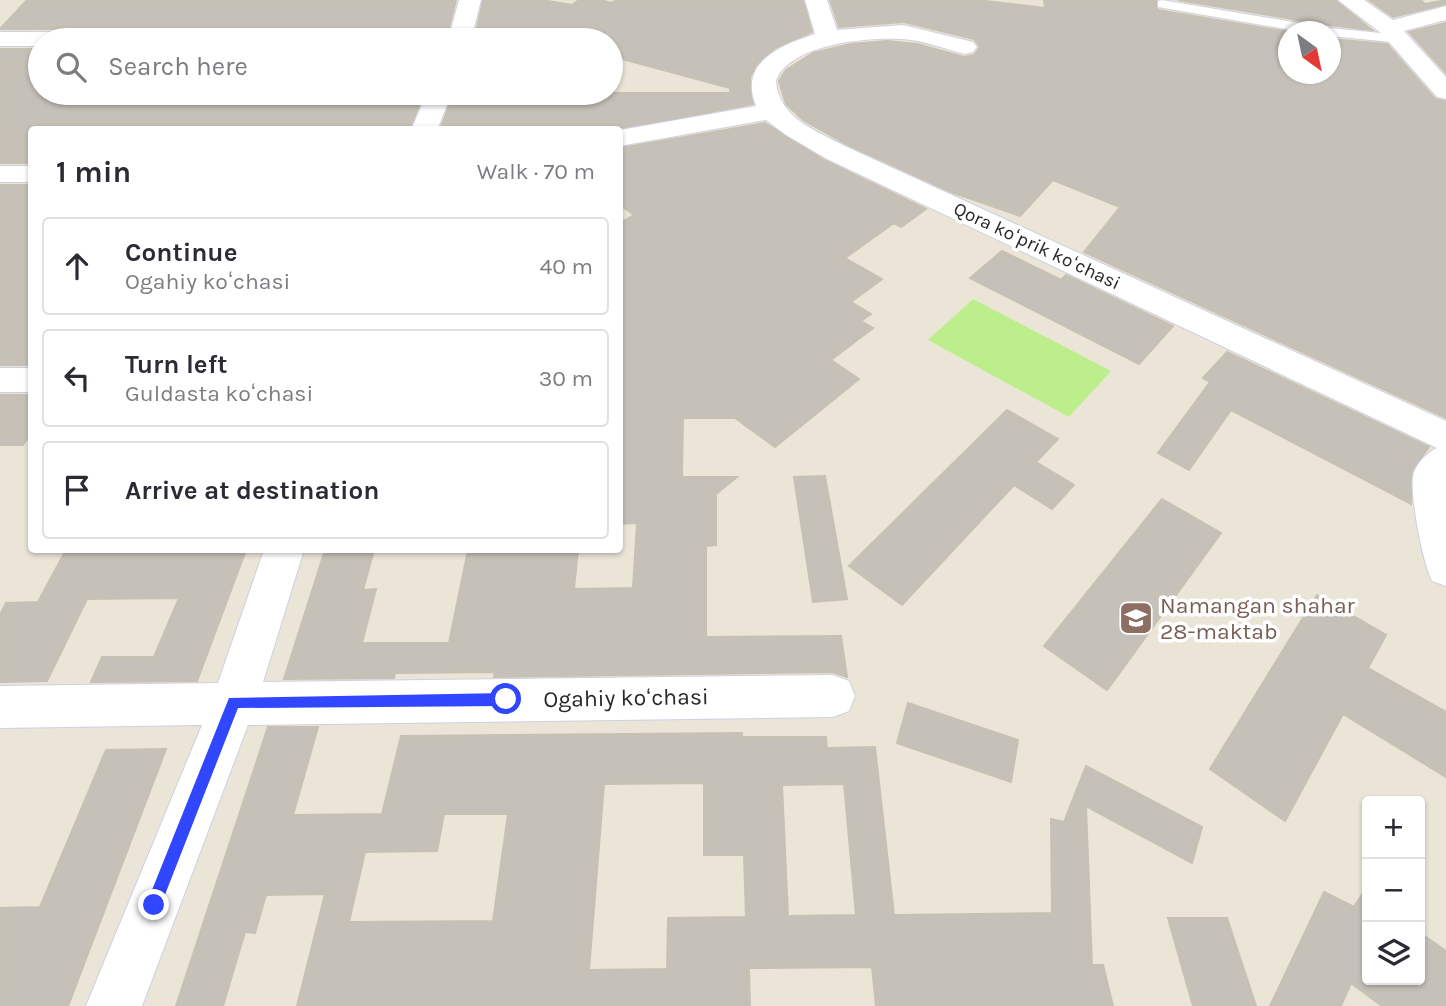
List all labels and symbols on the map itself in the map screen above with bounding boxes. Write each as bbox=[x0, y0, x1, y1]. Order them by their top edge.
north arrow bbox=[1278, 21, 1341, 84]
street label: Qora koʻprik koʻchasi bbox=[950, 198, 1124, 294]
place label: Namangan shahar 28-maktab bbox=[1160, 592, 1356, 645]
school or university icon: Namangan shahar 28-maktab bbox=[1117, 599, 1155, 637]
route start bbox=[490, 683, 521, 714]
street label: Ogahiy koʻchasi bbox=[543, 683, 709, 713]
route end bbox=[138, 889, 169, 920]

